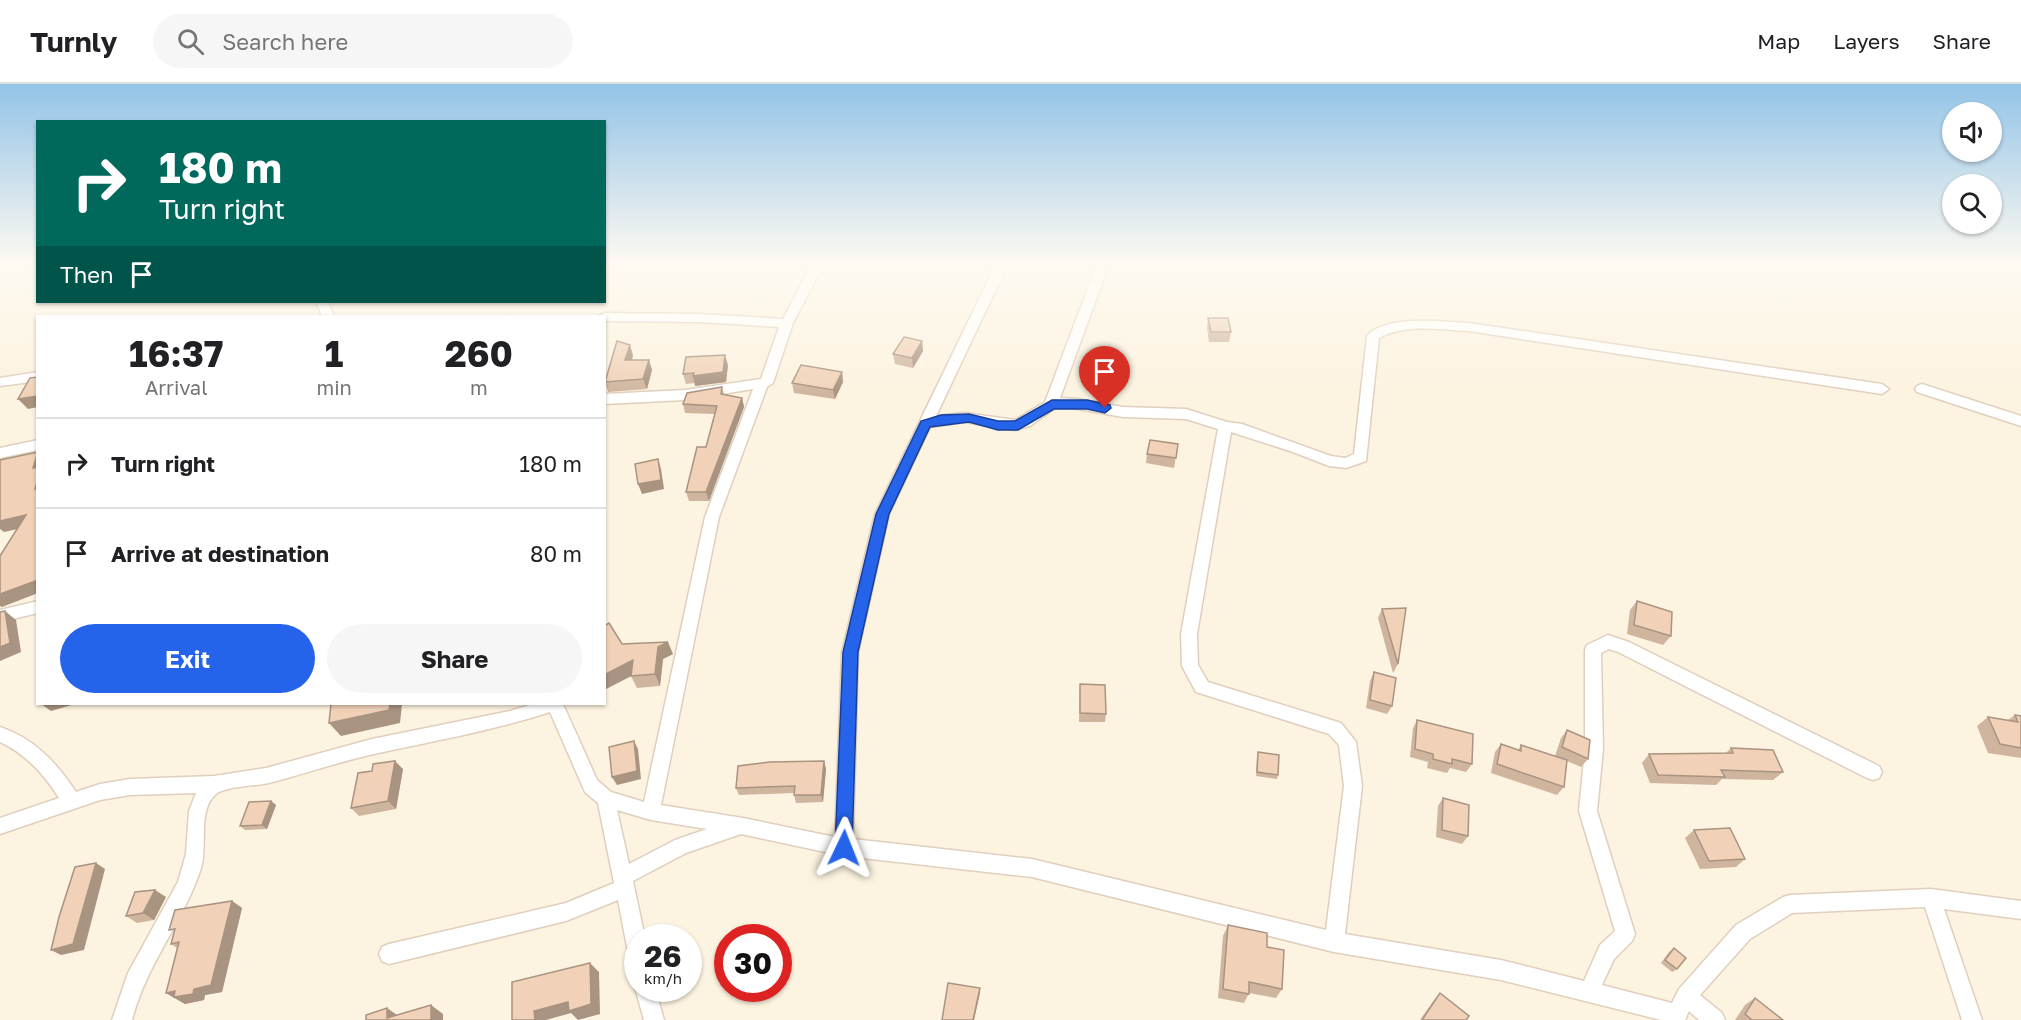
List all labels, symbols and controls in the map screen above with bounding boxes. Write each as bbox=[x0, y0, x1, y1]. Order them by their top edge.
search box bbox=[153, 14, 573, 68]
text: Turnly bbox=[30, 25, 117, 58]
icon: search bbox=[174, 25, 207, 58]
text: Search here bbox=[222, 28, 348, 55]
text: Map bbox=[1757, 28, 1800, 54]
text: Layers bbox=[1833, 28, 1900, 54]
text: Share bbox=[1933, 28, 1991, 54]
map controls bbox=[1942, 102, 2002, 234]
button: sound bbox=[1942, 102, 2002, 162]
text: 180 m bbox=[159, 142, 282, 192]
icon: right bbox=[60, 144, 138, 222]
button: search bbox=[1942, 174, 2002, 234]
text: Turn right bbox=[159, 193, 285, 225]
icon: arrive bbox=[125, 258, 158, 291]
text: Then bbox=[60, 261, 113, 288]
text: 16:37 bbox=[129, 332, 223, 375]
text: 1 bbox=[325, 332, 343, 375]
text: 260 bbox=[445, 332, 513, 375]
pin bbox=[1079, 346, 1130, 408]
icon: arrive bbox=[1088, 355, 1121, 388]
text: Arrival bbox=[145, 375, 208, 399]
text: min bbox=[316, 375, 352, 399]
text: m bbox=[470, 375, 488, 399]
icon: right bbox=[60, 447, 93, 480]
text: Turn right bbox=[111, 450, 215, 477]
text: 180 m bbox=[519, 450, 582, 477]
icon: arrive bbox=[60, 537, 93, 570]
text: Arrive at destination bbox=[111, 540, 329, 567]
text: 80 m bbox=[530, 540, 582, 567]
button: Exit bbox=[60, 624, 315, 693]
button: Share bbox=[327, 624, 582, 693]
position arrow bbox=[812, 816, 876, 880]
speed limit sign: 30 bbox=[714, 924, 792, 1002]
text: 26 bbox=[644, 938, 682, 974]
text: km/h bbox=[644, 969, 682, 987]

